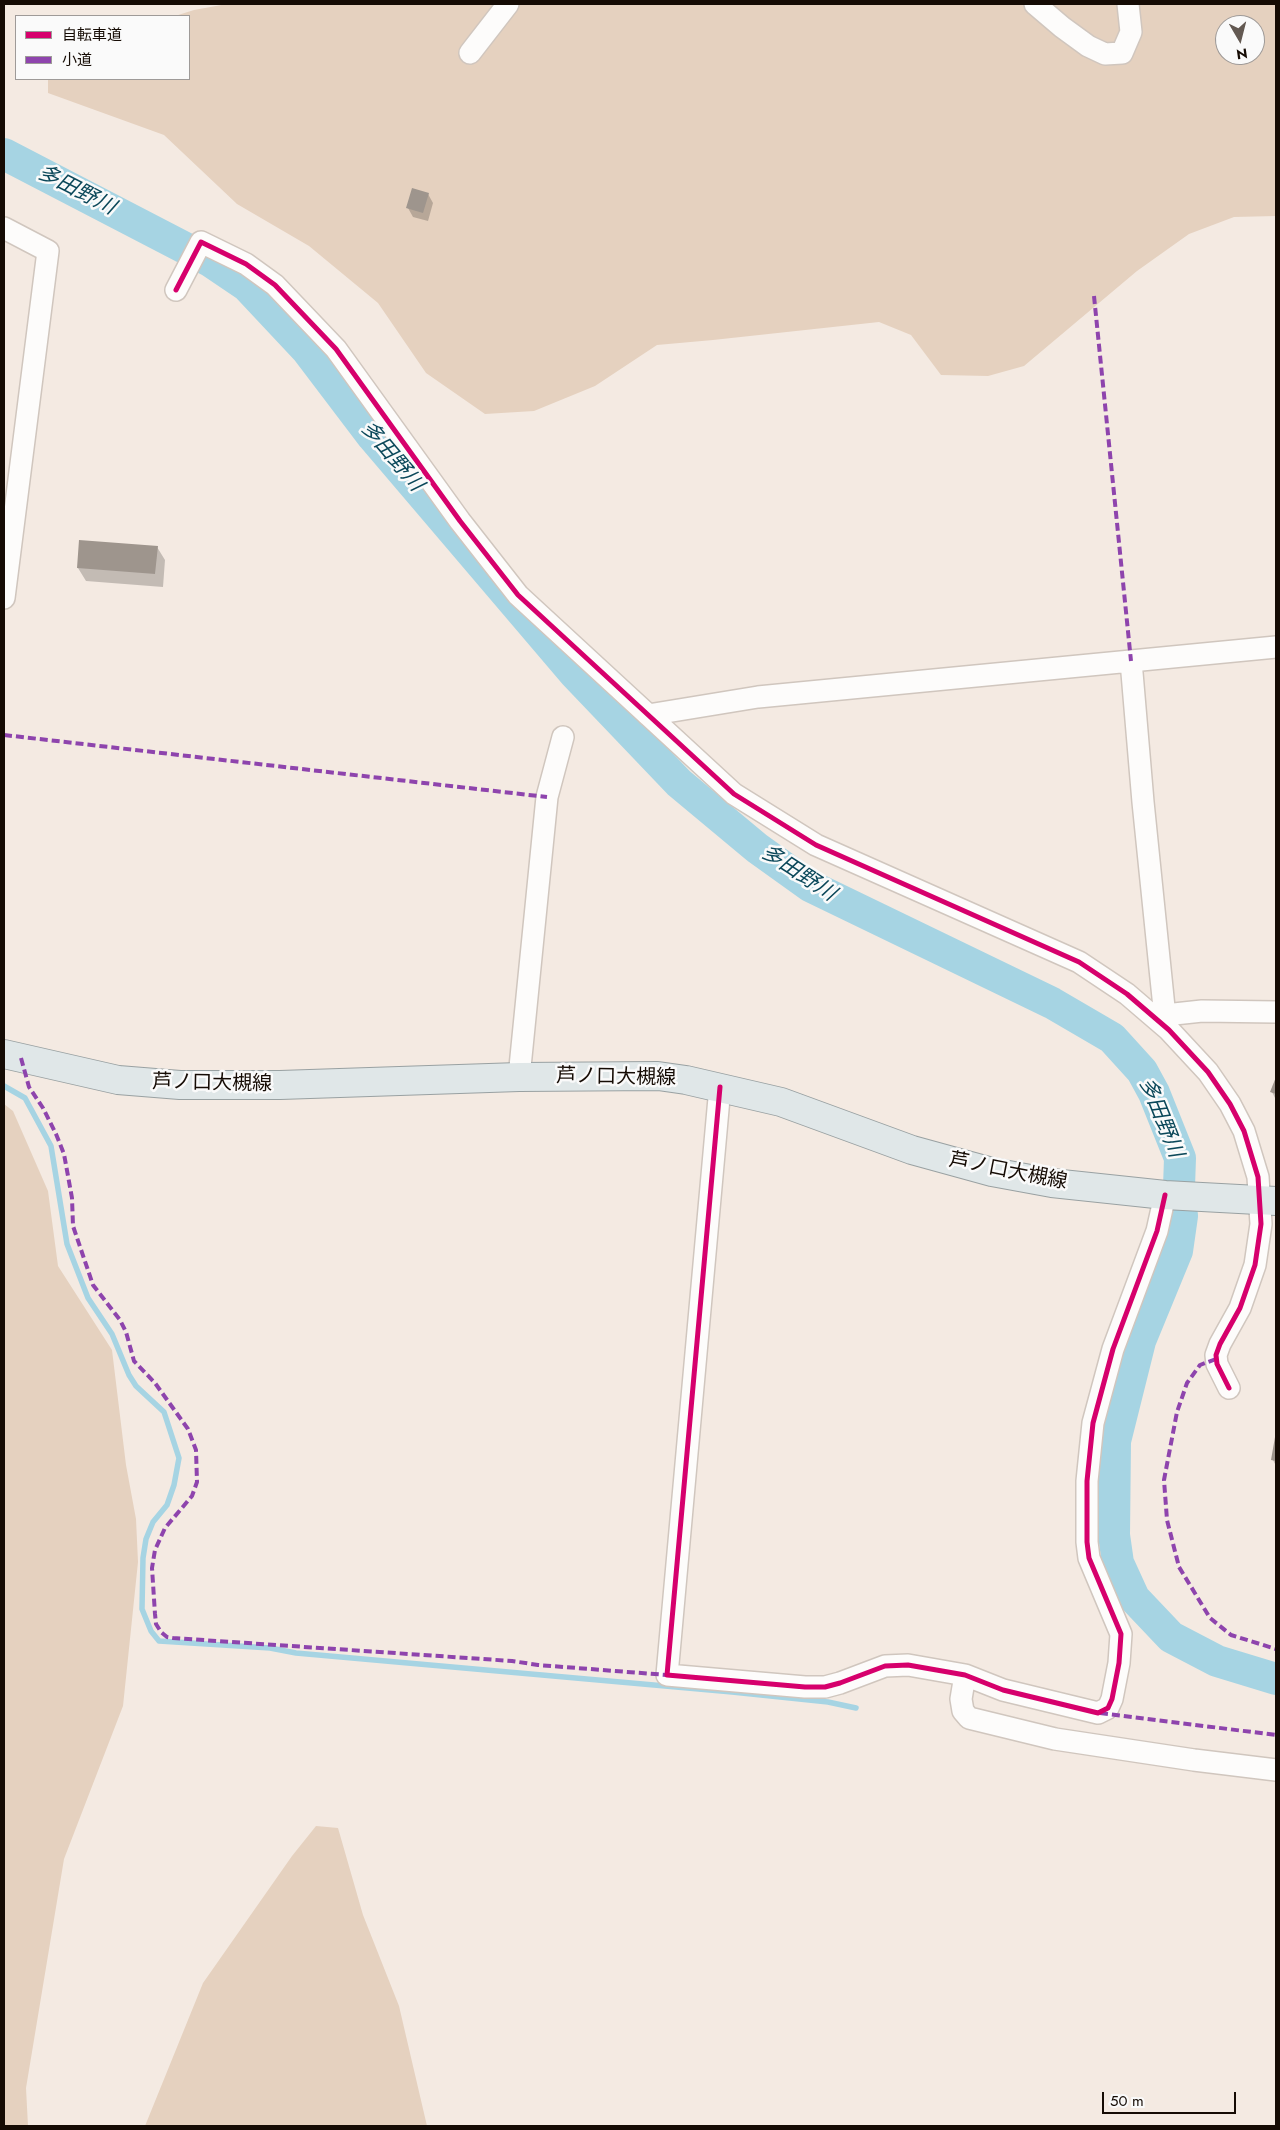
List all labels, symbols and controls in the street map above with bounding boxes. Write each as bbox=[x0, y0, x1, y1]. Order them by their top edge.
legend bbox=[15, 15, 190, 80]
north arrow bbox=[1215, 15, 1265, 65]
text: 自転車道 bbox=[62, 24, 122, 46]
text: N bbox=[1235, 43, 1249, 65]
text: 小道 bbox=[62, 49, 92, 71]
water label: 多田野川 bbox=[33, 161, 119, 221]
water label: 多田野川 bbox=[354, 417, 428, 497]
water label: 多田野川 bbox=[756, 841, 840, 907]
street label: 芦ノ口大槻線 bbox=[556, 1065, 676, 1091]
street label: 芦ノ口大槻線 bbox=[152, 1071, 272, 1097]
water label: 多田野川 bbox=[1133, 1074, 1187, 1162]
street label: 芦ノ口大槻線 bbox=[947, 1149, 1069, 1195]
scale bar bbox=[1105, 2082, 1239, 2114]
text: 50 m bbox=[1110, 2090, 1144, 2112]

